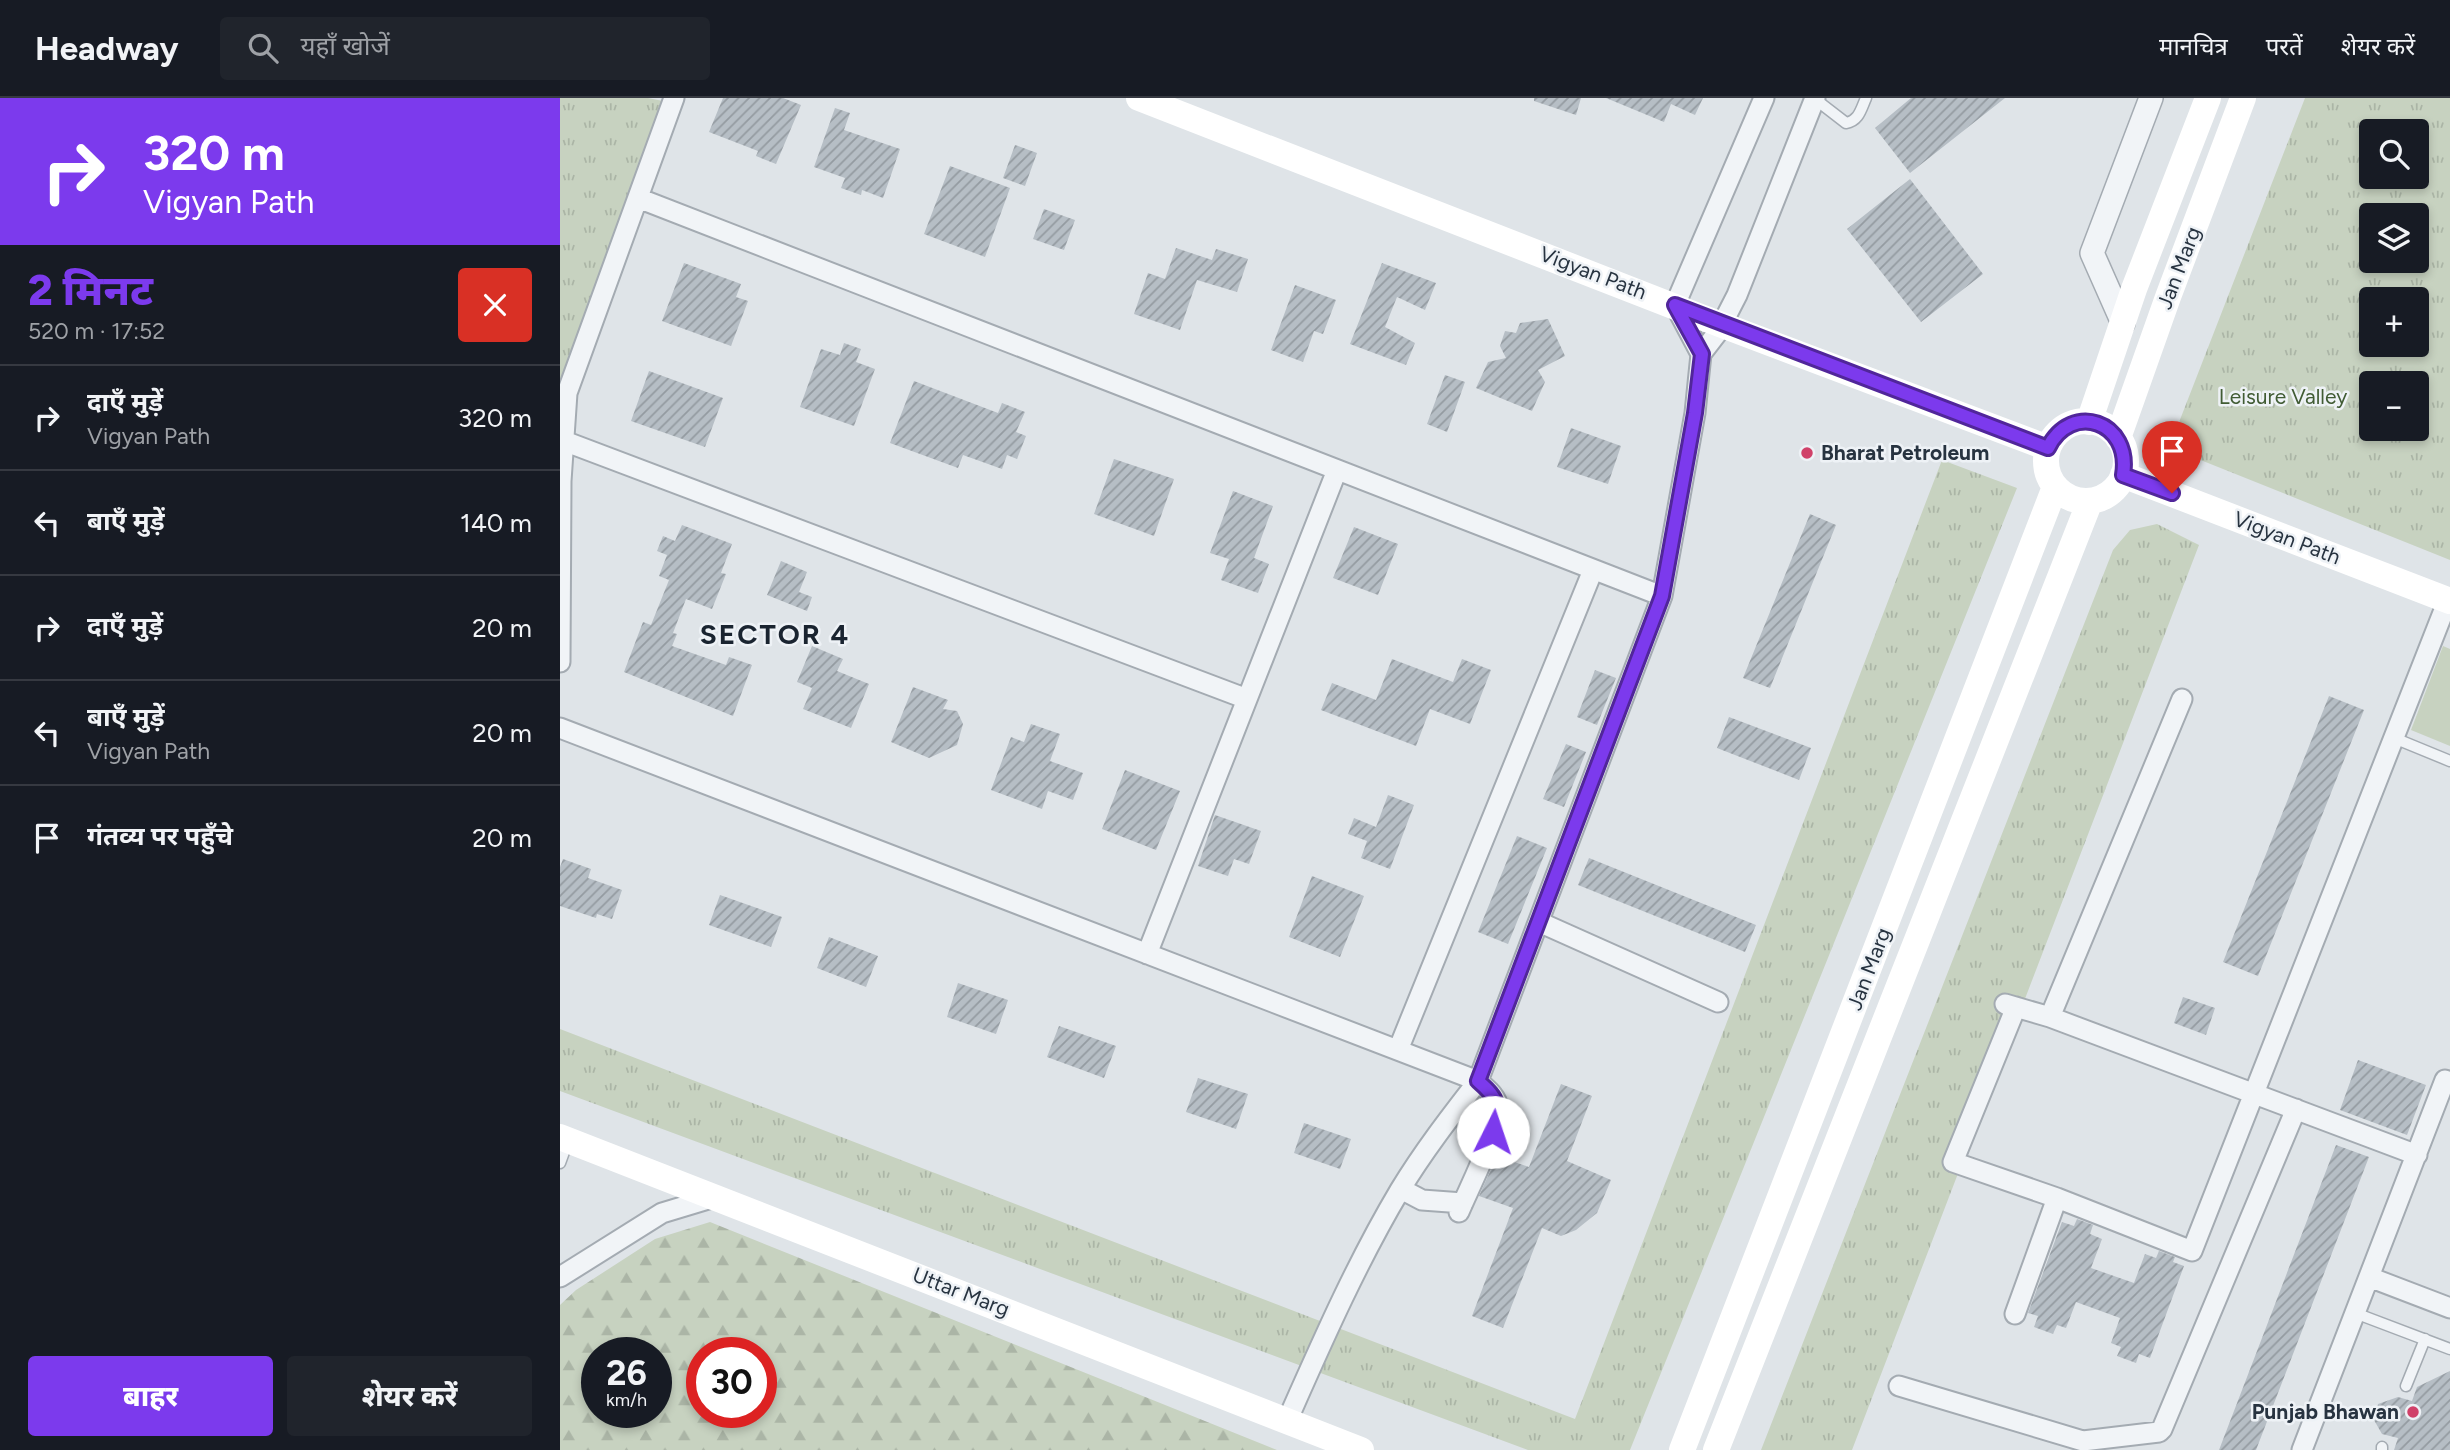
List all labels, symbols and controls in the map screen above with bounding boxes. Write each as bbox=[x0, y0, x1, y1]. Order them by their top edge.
search box bbox=[220, 17, 710, 80]
text: Headway bbox=[35, 29, 178, 68]
icon: search bbox=[244, 29, 282, 67]
text: यहाँ खोजें bbox=[300, 30, 390, 62]
text: मानचित्र bbox=[2159, 32, 2228, 61]
text: परतें bbox=[2266, 32, 2303, 61]
text: शेयर करें bbox=[2341, 32, 2415, 61]
map controls bbox=[2359, 119, 2429, 441]
button: search bbox=[2359, 119, 2429, 189]
text: 320 m bbox=[143, 123, 285, 182]
icon: right bbox=[28, 126, 119, 217]
text: Vigyan Path bbox=[143, 183, 314, 221]
button: layers bbox=[2359, 203, 2429, 273]
street label: Jan Marg bbox=[2151, 223, 2206, 313]
street label: Vigyan Path bbox=[1536, 241, 1650, 304]
text: 2 मिनट bbox=[28, 265, 153, 316]
button: close bbox=[458, 268, 532, 342]
button: + bbox=[2359, 287, 2429, 357]
text: 520 m · 17:52 bbox=[28, 317, 165, 345]
button: − bbox=[2359, 371, 2429, 441]
park label: Leisure Valley bbox=[2219, 384, 2347, 409]
text: दाएँ मुड़ें bbox=[87, 386, 163, 418]
icon: right bbox=[28, 399, 66, 437]
text: 320 m bbox=[458, 402, 532, 434]
pin bbox=[2142, 421, 2202, 493]
text: Vigyan Path bbox=[87, 422, 210, 450]
icon: arrive bbox=[2153, 432, 2191, 470]
place label: Bharat Petroleum bbox=[1821, 440, 1989, 465]
marker: Bharat Petroleum bbox=[1799, 445, 1815, 461]
icon: left bbox=[28, 504, 66, 542]
text: बाएँ मुड़ें bbox=[87, 505, 164, 537]
street label: Vigyan Path bbox=[2230, 506, 2344, 569]
text: 140 m bbox=[460, 507, 532, 539]
icon: right bbox=[28, 609, 66, 647]
text: दाएँ मुड़ें bbox=[87, 610, 163, 642]
text: 20 m bbox=[472, 612, 532, 644]
district label: SECTOR 4 bbox=[700, 617, 850, 651]
text: बाएँ मुड़ें bbox=[87, 701, 164, 733]
icon: left bbox=[28, 714, 66, 752]
text: 20 m bbox=[472, 717, 532, 749]
text: Vigyan Path bbox=[87, 737, 210, 765]
icon: arrive bbox=[28, 819, 66, 857]
text: गंतव्य पर पहुँचे bbox=[87, 820, 233, 852]
text: 20 m bbox=[472, 822, 532, 854]
street label: Jan Marg bbox=[1841, 924, 1896, 1014]
position arrow bbox=[1456, 1095, 1530, 1169]
street label: Uttar Marg bbox=[909, 1262, 1013, 1321]
speed limit sign: 30 bbox=[686, 1337, 777, 1428]
text: 26 bbox=[606, 1352, 647, 1394]
button: बाहर bbox=[28, 1356, 273, 1436]
button: शेयर करें bbox=[287, 1356, 532, 1436]
text: km/h bbox=[606, 1389, 647, 1411]
place label: Punjab Bhawan bbox=[2252, 1399, 2399, 1424]
marker: Punjab Bhawan bbox=[2405, 1404, 2421, 1420]

